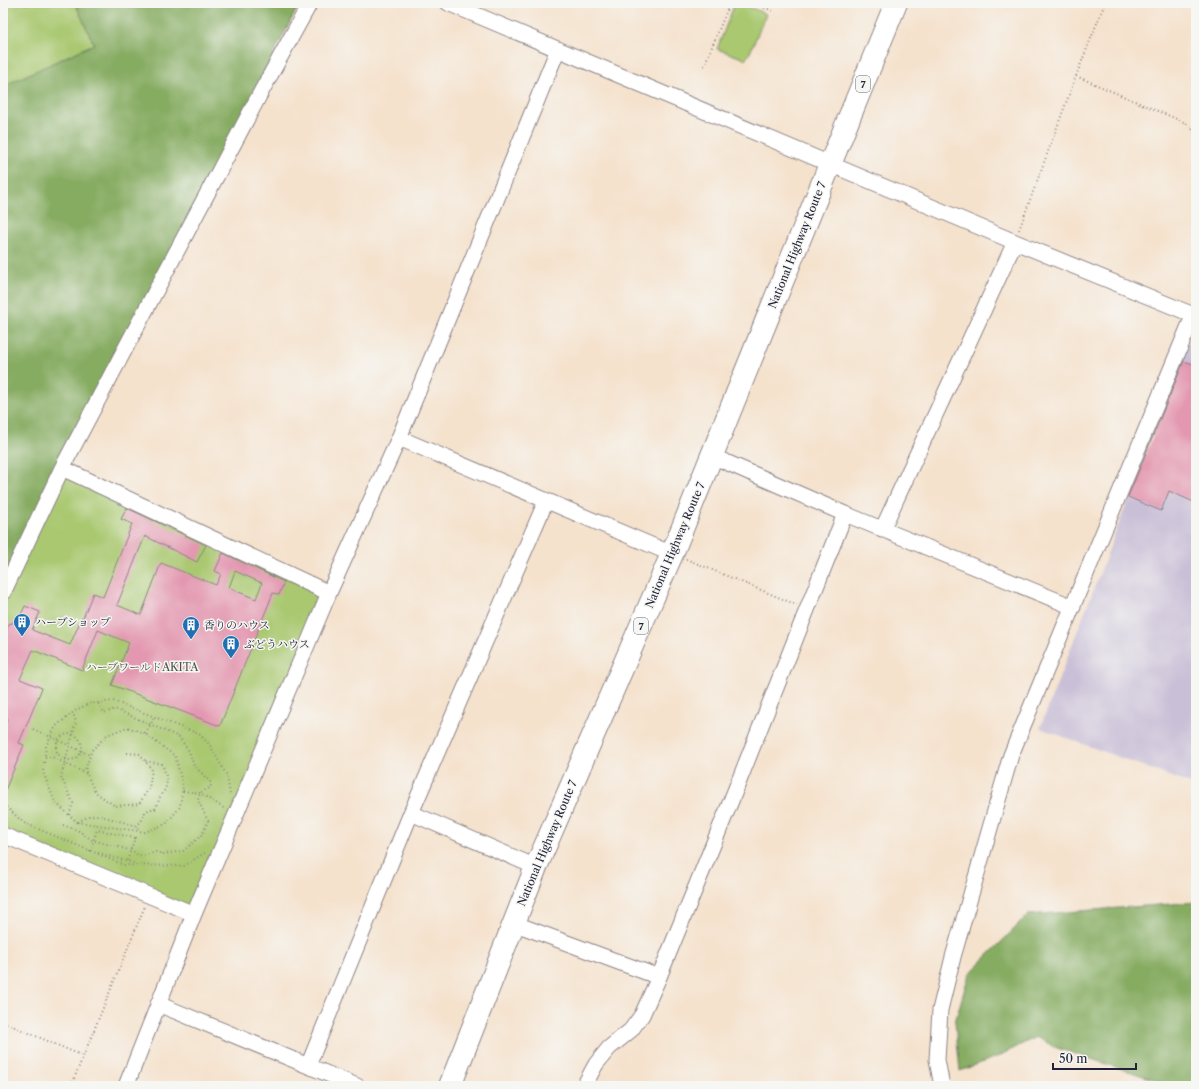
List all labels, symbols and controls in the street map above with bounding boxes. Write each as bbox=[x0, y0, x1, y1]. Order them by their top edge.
road number: 7 bbox=[856, 76, 870, 92]
street label: National Highway Route 7 bbox=[765, 179, 829, 310]
street label: National Highway Route 7 bbox=[642, 479, 708, 610]
building icon: ハーブショップ bbox=[12, 612, 32, 637]
place label: ハーブショップ bbox=[35, 615, 111, 629]
building icon: 香りのハウス bbox=[181, 615, 201, 640]
place label: 香りのハウス bbox=[204, 618, 270, 632]
road number: 7 bbox=[634, 618, 648, 634]
building icon: ぶどうハウス bbox=[221, 634, 241, 659]
place label: ぶどうハウス bbox=[244, 637, 310, 651]
park label: ハーブワールドAKITA bbox=[86, 660, 199, 674]
street label: National Highway Route 7 bbox=[514, 777, 580, 908]
scale bar bbox=[1053, 1045, 1136, 1071]
text: 50 m bbox=[1059, 1051, 1088, 1066]

